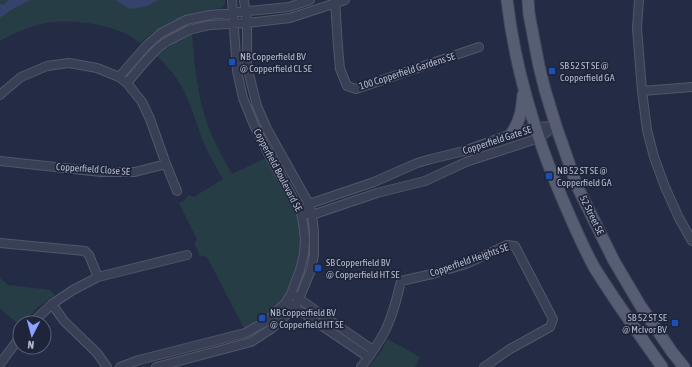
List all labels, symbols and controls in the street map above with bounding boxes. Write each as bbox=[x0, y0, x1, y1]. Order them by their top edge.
street label: 100 Copperfield Gardens SE bbox=[358, 50, 457, 92]
place label: NB Copperfield BV @ Copperfield CL SE bbox=[240, 51, 312, 74]
marker: NB Copperfield BV @ Copperfield CL SE bbox=[227, 57, 237, 67]
place label: SB 52 ST SE @ Copperfield GA bbox=[560, 60, 615, 83]
marker: SB 52 ST SE @ Copperfield GA bbox=[547, 66, 557, 76]
street label: Copperfield Gate SE bbox=[461, 124, 533, 156]
street label: Copperfield Boulevard SE bbox=[252, 127, 305, 214]
street label: Copperfield Close SE bbox=[56, 161, 131, 177]
place label: NB 52 ST SE @ Copperfield GA bbox=[557, 165, 612, 188]
marker: NB 52 ST SE @ Copperfield GA bbox=[544, 171, 554, 181]
street label: 52 Street SE bbox=[578, 193, 607, 237]
street label: Copperfield Heights SE bbox=[428, 241, 510, 279]
place label: SB Copperfield BV @ Copperfield HT SE bbox=[326, 257, 400, 280]
marker: SB Copperfield BV @ Copperfield HT SE bbox=[313, 263, 323, 273]
place label: NB Copperfield BV @ Copperfield HT SE bbox=[270, 307, 344, 330]
place label: SB 52 ST SE @ McIvor BV bbox=[622, 312, 668, 335]
marker: NB Copperfield BV @ Copperfield HT SE bbox=[257, 313, 267, 323]
north arrow bbox=[12, 315, 52, 355]
marker: SB 52 ST SE @ McIvor BV bbox=[670, 318, 680, 328]
text: N bbox=[27, 339, 35, 351]

